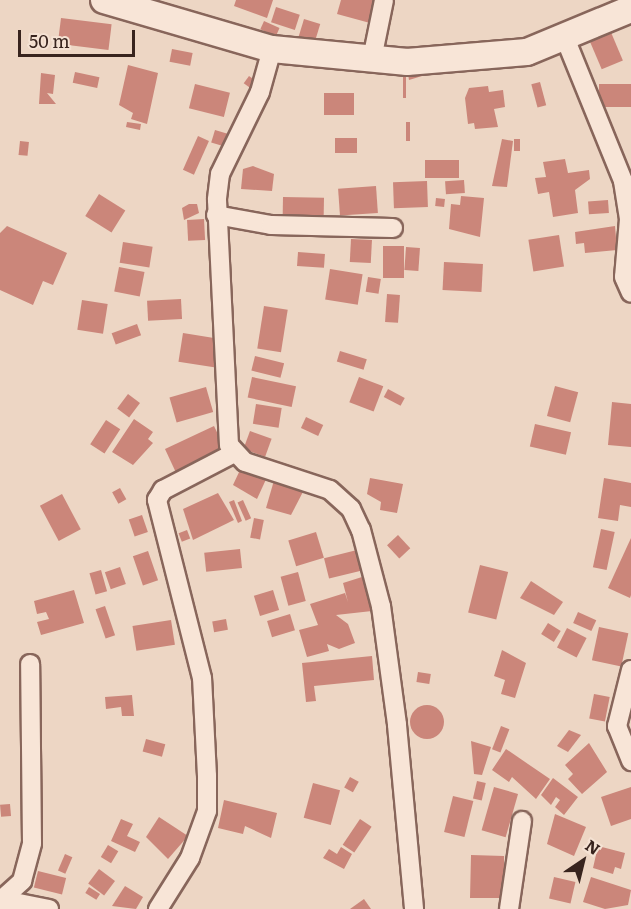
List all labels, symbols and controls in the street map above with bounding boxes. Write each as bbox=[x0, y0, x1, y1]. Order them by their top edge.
scale bar bbox=[21, 18, 138, 56]
text: 50 m bbox=[29, 27, 70, 54]
north arrow bbox=[553, 831, 613, 891]
text: N bbox=[581, 833, 606, 860]

